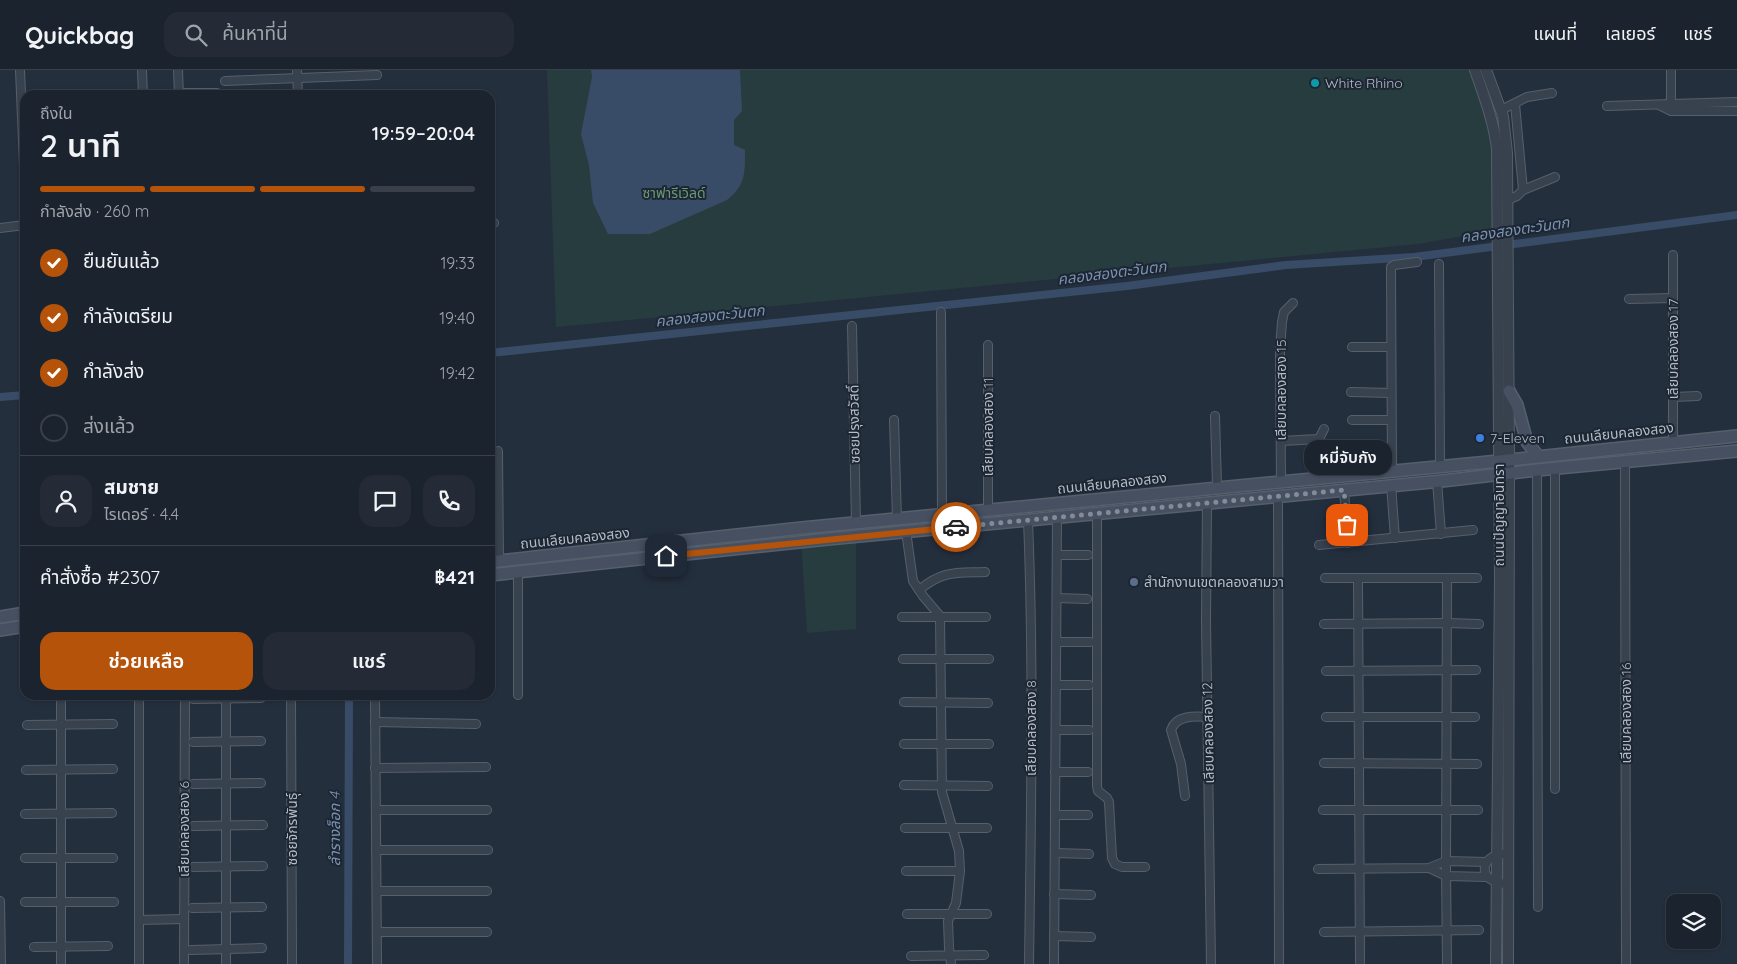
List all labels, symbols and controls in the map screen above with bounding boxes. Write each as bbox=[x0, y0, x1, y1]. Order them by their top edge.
search box bbox=[164, 12, 514, 57]
text: Quickbag bbox=[25, 20, 134, 50]
icon: search bbox=[182, 21, 210, 49]
text: ค้นหาที่นี่ bbox=[222, 21, 288, 45]
text: แผนที่ bbox=[1533, 22, 1577, 45]
text: เลเยอร์ bbox=[1605, 22, 1655, 45]
text: แชร์ bbox=[1683, 22, 1712, 45]
place label: White Rhino bbox=[1325, 74, 1403, 92]
marker: White Rhino bbox=[1309, 77, 1321, 89]
text: ถึงใน bbox=[40, 103, 73, 123]
text: 19:59–20:04 bbox=[372, 121, 475, 145]
text: 2 นาที bbox=[40, 125, 121, 165]
park label: ซาฟารีเวิลด์ bbox=[642, 184, 706, 202]
text: กำลังส่ง · 260 m bbox=[40, 201, 149, 221]
water label: คลองสองตะวันตก bbox=[1459, 212, 1571, 247]
icon: check bbox=[40, 249, 68, 277]
text: ยืนยันแล้ว bbox=[83, 249, 160, 273]
text: 19:33 bbox=[440, 253, 475, 273]
water label: คลองสองตะวันตก bbox=[1056, 256, 1168, 289]
street label: เลียบคลองสอง 17 bbox=[1664, 299, 1682, 399]
water label: คลองสองตะวันตก bbox=[655, 300, 766, 331]
icon: check bbox=[40, 304, 68, 332]
text: กำลังเตรียม bbox=[83, 304, 173, 328]
text: 19:40 bbox=[439, 308, 475, 328]
street label: เลียบคลองสอง 15 bbox=[1272, 339, 1290, 441]
icon: check bbox=[40, 359, 68, 387]
text: กำลังส่ง bbox=[83, 359, 144, 383]
text: 19:42 bbox=[440, 363, 475, 383]
street label: เลียบคลองสอง 11 bbox=[979, 378, 997, 476]
street label: ซอยปรุงสวัสดิ์ bbox=[844, 385, 864, 463]
text: ส่งแล้ว bbox=[83, 414, 135, 438]
street label: ถนนเลียบคลองสอง bbox=[1563, 418, 1675, 448]
place label: 7-Eleven bbox=[1490, 429, 1545, 447]
marker: 7-Eleven bbox=[1474, 432, 1486, 444]
callout: หมี่จับกัง bbox=[1303, 440, 1391, 475]
text: หมี่จับกัง bbox=[1319, 447, 1377, 467]
street label: ถนนปัญญาอินทรา bbox=[1490, 464, 1508, 566]
street label: ถนนเลียบคลองสอง bbox=[1056, 468, 1168, 498]
button: person bbox=[40, 475, 92, 527]
text: สมชาย bbox=[104, 475, 159, 499]
button: chat bbox=[359, 475, 411, 527]
button: phone bbox=[423, 475, 475, 527]
courier bbox=[931, 502, 981, 552]
text: ไรเดอร์ · 4.4 bbox=[104, 504, 179, 524]
pin bbox=[1326, 504, 1368, 546]
icon: bag bbox=[1333, 511, 1361, 539]
icon: car bbox=[942, 513, 970, 541]
street label: ถนนเลียบคลองสอง bbox=[519, 523, 631, 553]
pin bbox=[645, 535, 687, 577]
icon: home bbox=[652, 542, 680, 570]
text: คำสั่งซื้อ #2307 bbox=[40, 565, 160, 589]
text: ฿421 bbox=[435, 565, 475, 589]
place label: สำนักงานเขตคลองสามวา bbox=[1144, 573, 1284, 591]
marker: สำนักงานเขตคลองสามวา bbox=[1128, 576, 1140, 588]
button: ช่วยเหลือ bbox=[40, 632, 253, 690]
button: แชร์ bbox=[263, 632, 475, 690]
street label: เลียบคลองสอง 16 bbox=[1617, 662, 1635, 764]
street label: เลียบคลองสอง 8 bbox=[1022, 680, 1040, 776]
street label: เลียบคลองสอง 12 bbox=[1198, 682, 1218, 784]
street label: เลียบคลองสอง 6 bbox=[175, 781, 193, 877]
water label: ลำรางล็อก 4 bbox=[325, 791, 344, 866]
street label: ซอยจักรพันธุ์ bbox=[283, 792, 301, 865]
map controls bbox=[1666, 894, 1721, 949]
button: layers bbox=[1666, 894, 1721, 949]

